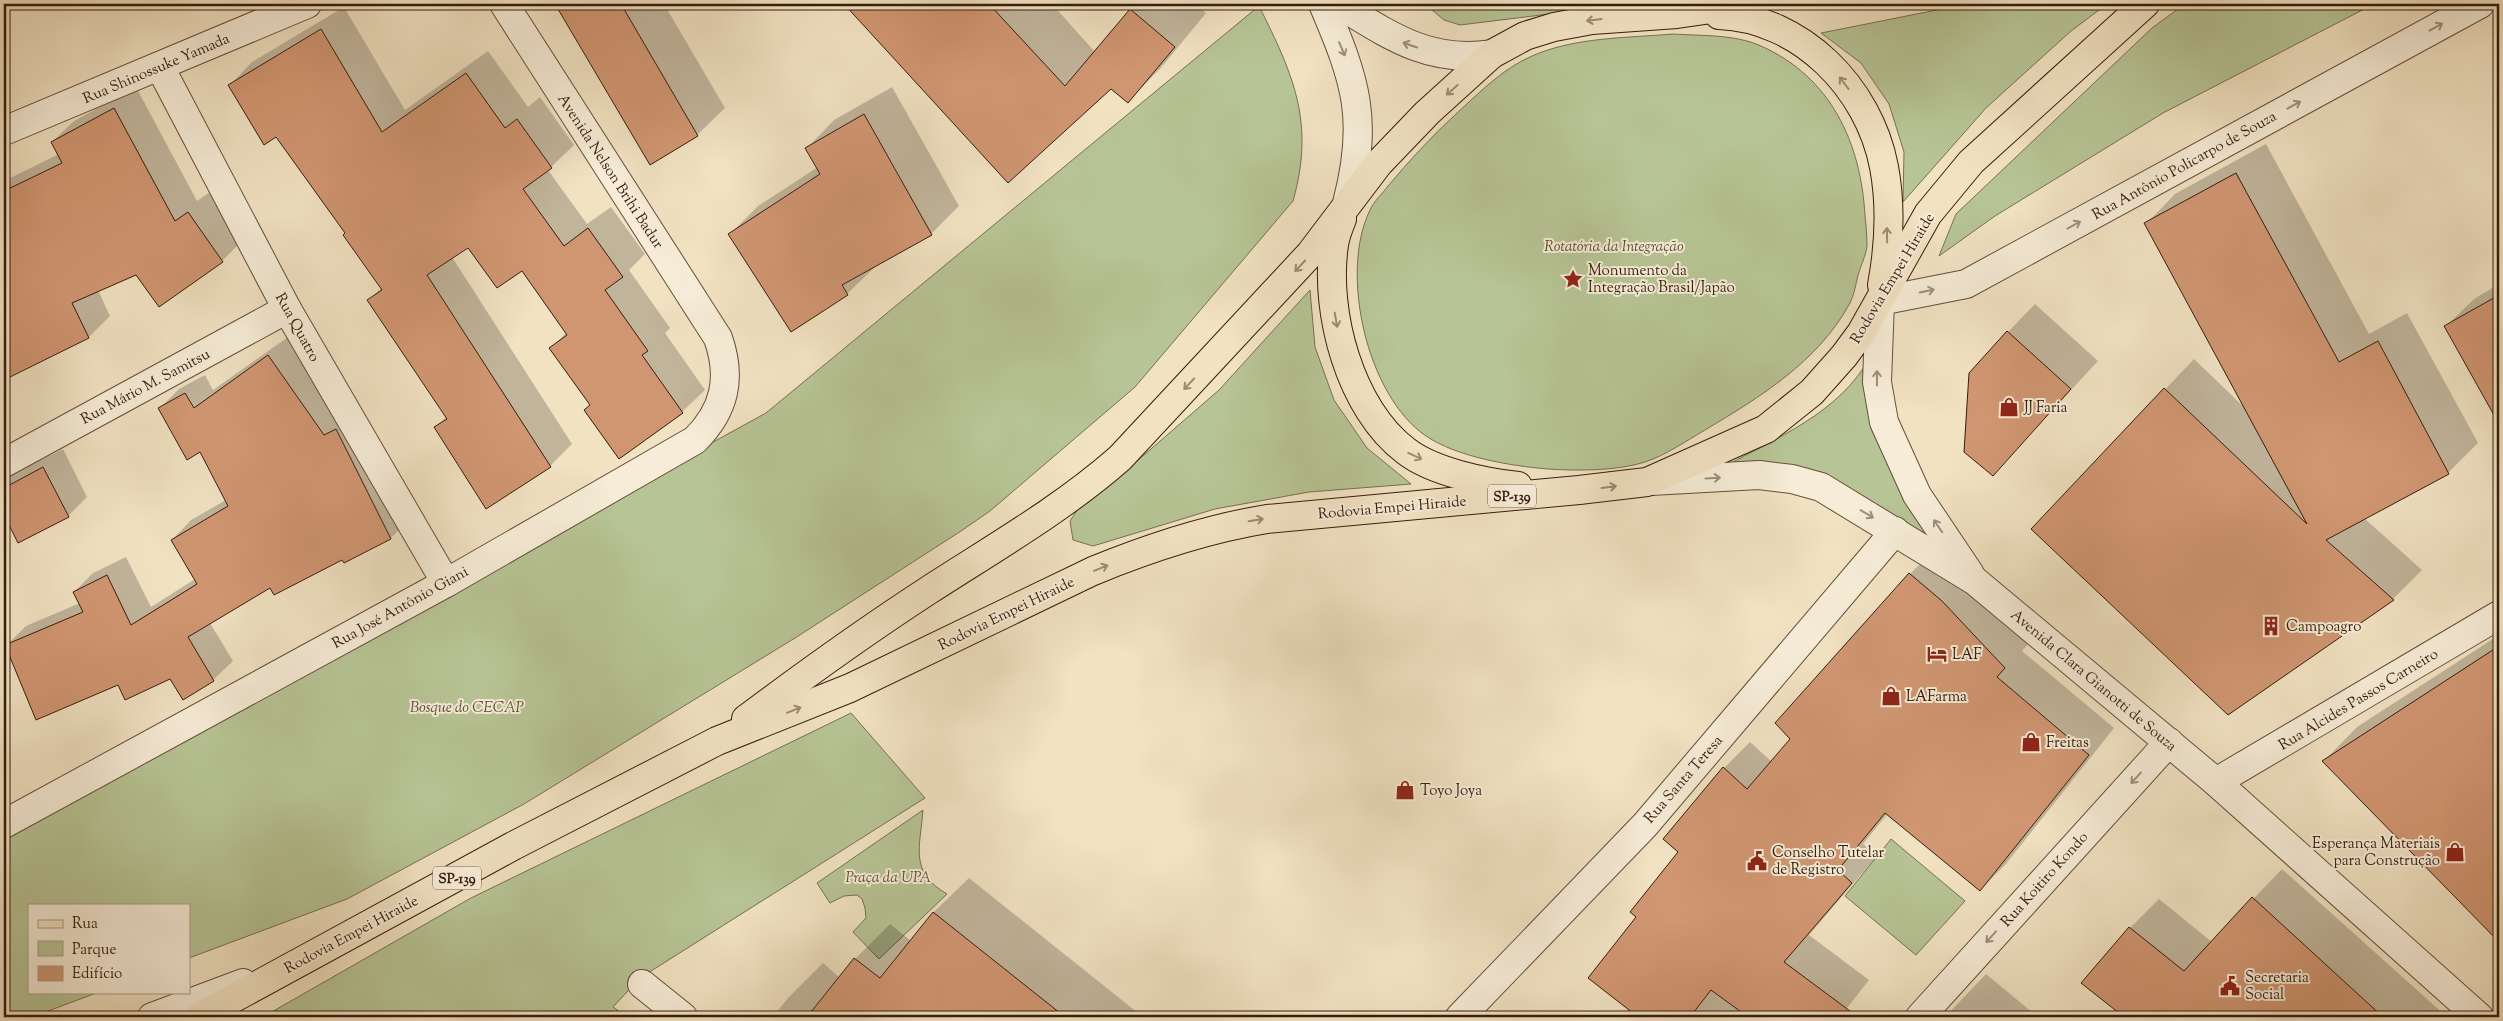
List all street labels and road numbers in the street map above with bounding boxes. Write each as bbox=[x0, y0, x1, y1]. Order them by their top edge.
street label: Rua Shinossuke Yamada bbox=[80, 29, 233, 110]
street label: Avenida Nelson Brihi Badur bbox=[552, 90, 668, 254]
street label: Rua Antônio Policarpo de Souza bbox=[2089, 107, 2281, 226]
street label: Rodovia Empei Hiraide bbox=[1846, 209, 1941, 348]
street label: Rua Quatro bbox=[269, 289, 324, 366]
street label: Rua Mário M. Samitsu bbox=[77, 344, 214, 430]
road number: SP-139 bbox=[1488, 484, 1536, 508]
street label: Rodovia Empei Hiraide bbox=[1317, 492, 1467, 525]
street label: Rua José Antônio Giani bbox=[329, 562, 473, 655]
street label: Rodovia Empei Hiraide bbox=[935, 572, 1078, 656]
street label: Avenida Clara Gianotti de Souza bbox=[2005, 605, 2181, 757]
street label: Rua Alcides Passos Carneiro bbox=[2275, 644, 2443, 756]
street label: Rua Santa Teresa bbox=[1640, 731, 1728, 829]
street label: Rua Koitiro Kondo bbox=[1997, 828, 2094, 932]
road number: SP-139 bbox=[433, 866, 481, 890]
street label: Rodovia Empei Hiraide bbox=[281, 891, 422, 980]

